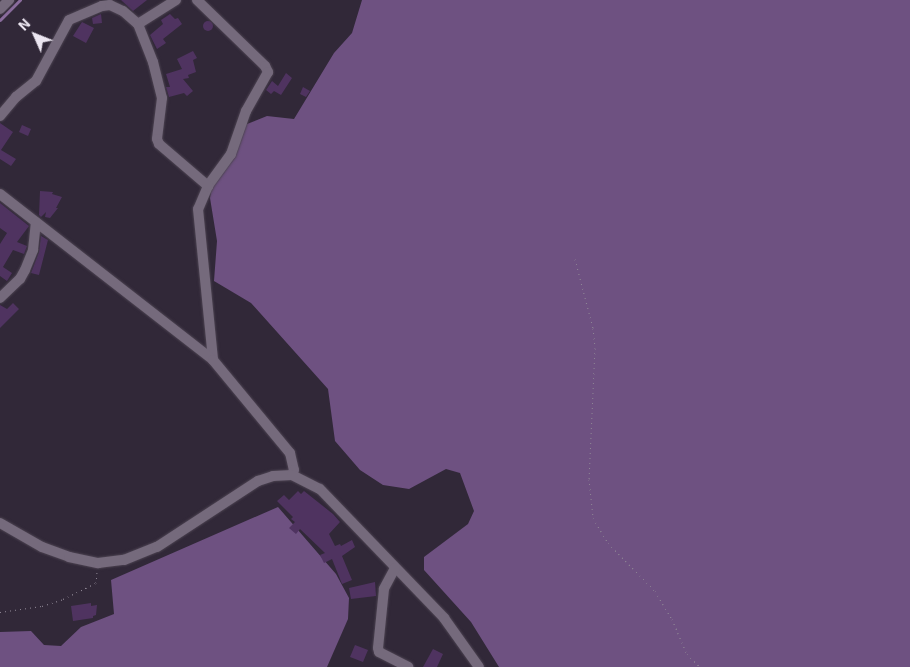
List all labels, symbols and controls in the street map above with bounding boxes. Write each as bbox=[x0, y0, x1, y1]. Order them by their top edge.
north arrow bbox=[10, 10, 60, 60]
text: N bbox=[14, 15, 33, 34]

